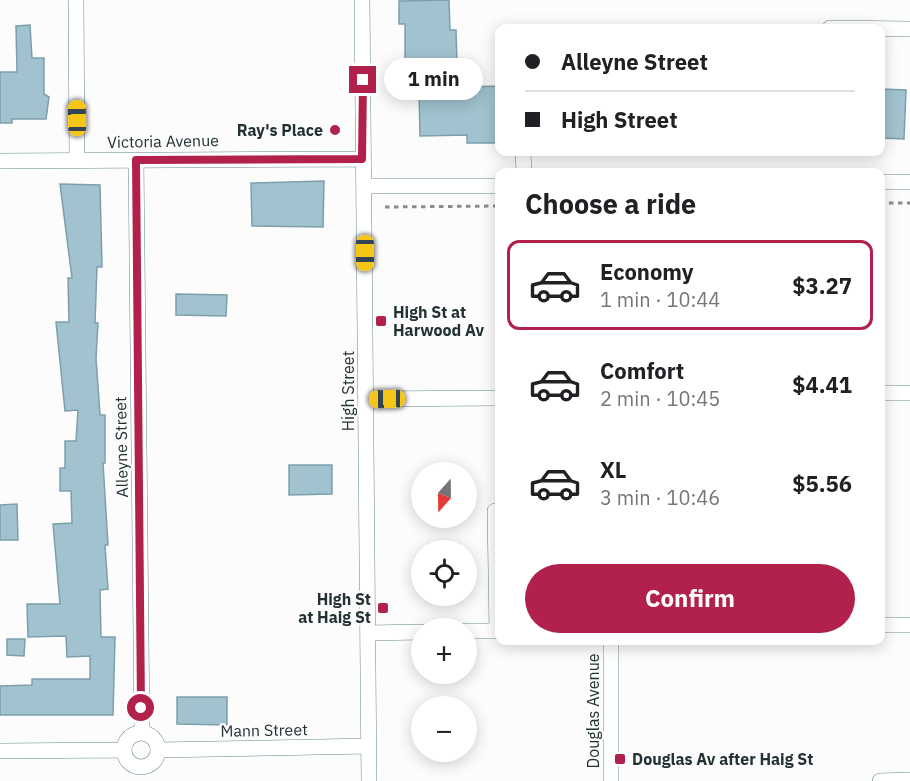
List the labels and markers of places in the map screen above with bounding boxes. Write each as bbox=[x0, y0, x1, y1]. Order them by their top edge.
place label: Ray's Place bbox=[237, 120, 323, 140]
marker: Ray's Place bbox=[328, 123, 342, 137]
place label: High St at Harwood Av bbox=[393, 302, 485, 340]
marker: High St at Harwood Av bbox=[374, 314, 388, 328]
place label: High St at Haig St bbox=[298, 589, 371, 627]
marker: High St at Haig St bbox=[376, 601, 390, 615]
place label: Douglas Av after Haig St bbox=[632, 749, 813, 769]
marker: Douglas Av after Haig St bbox=[613, 752, 627, 766]

